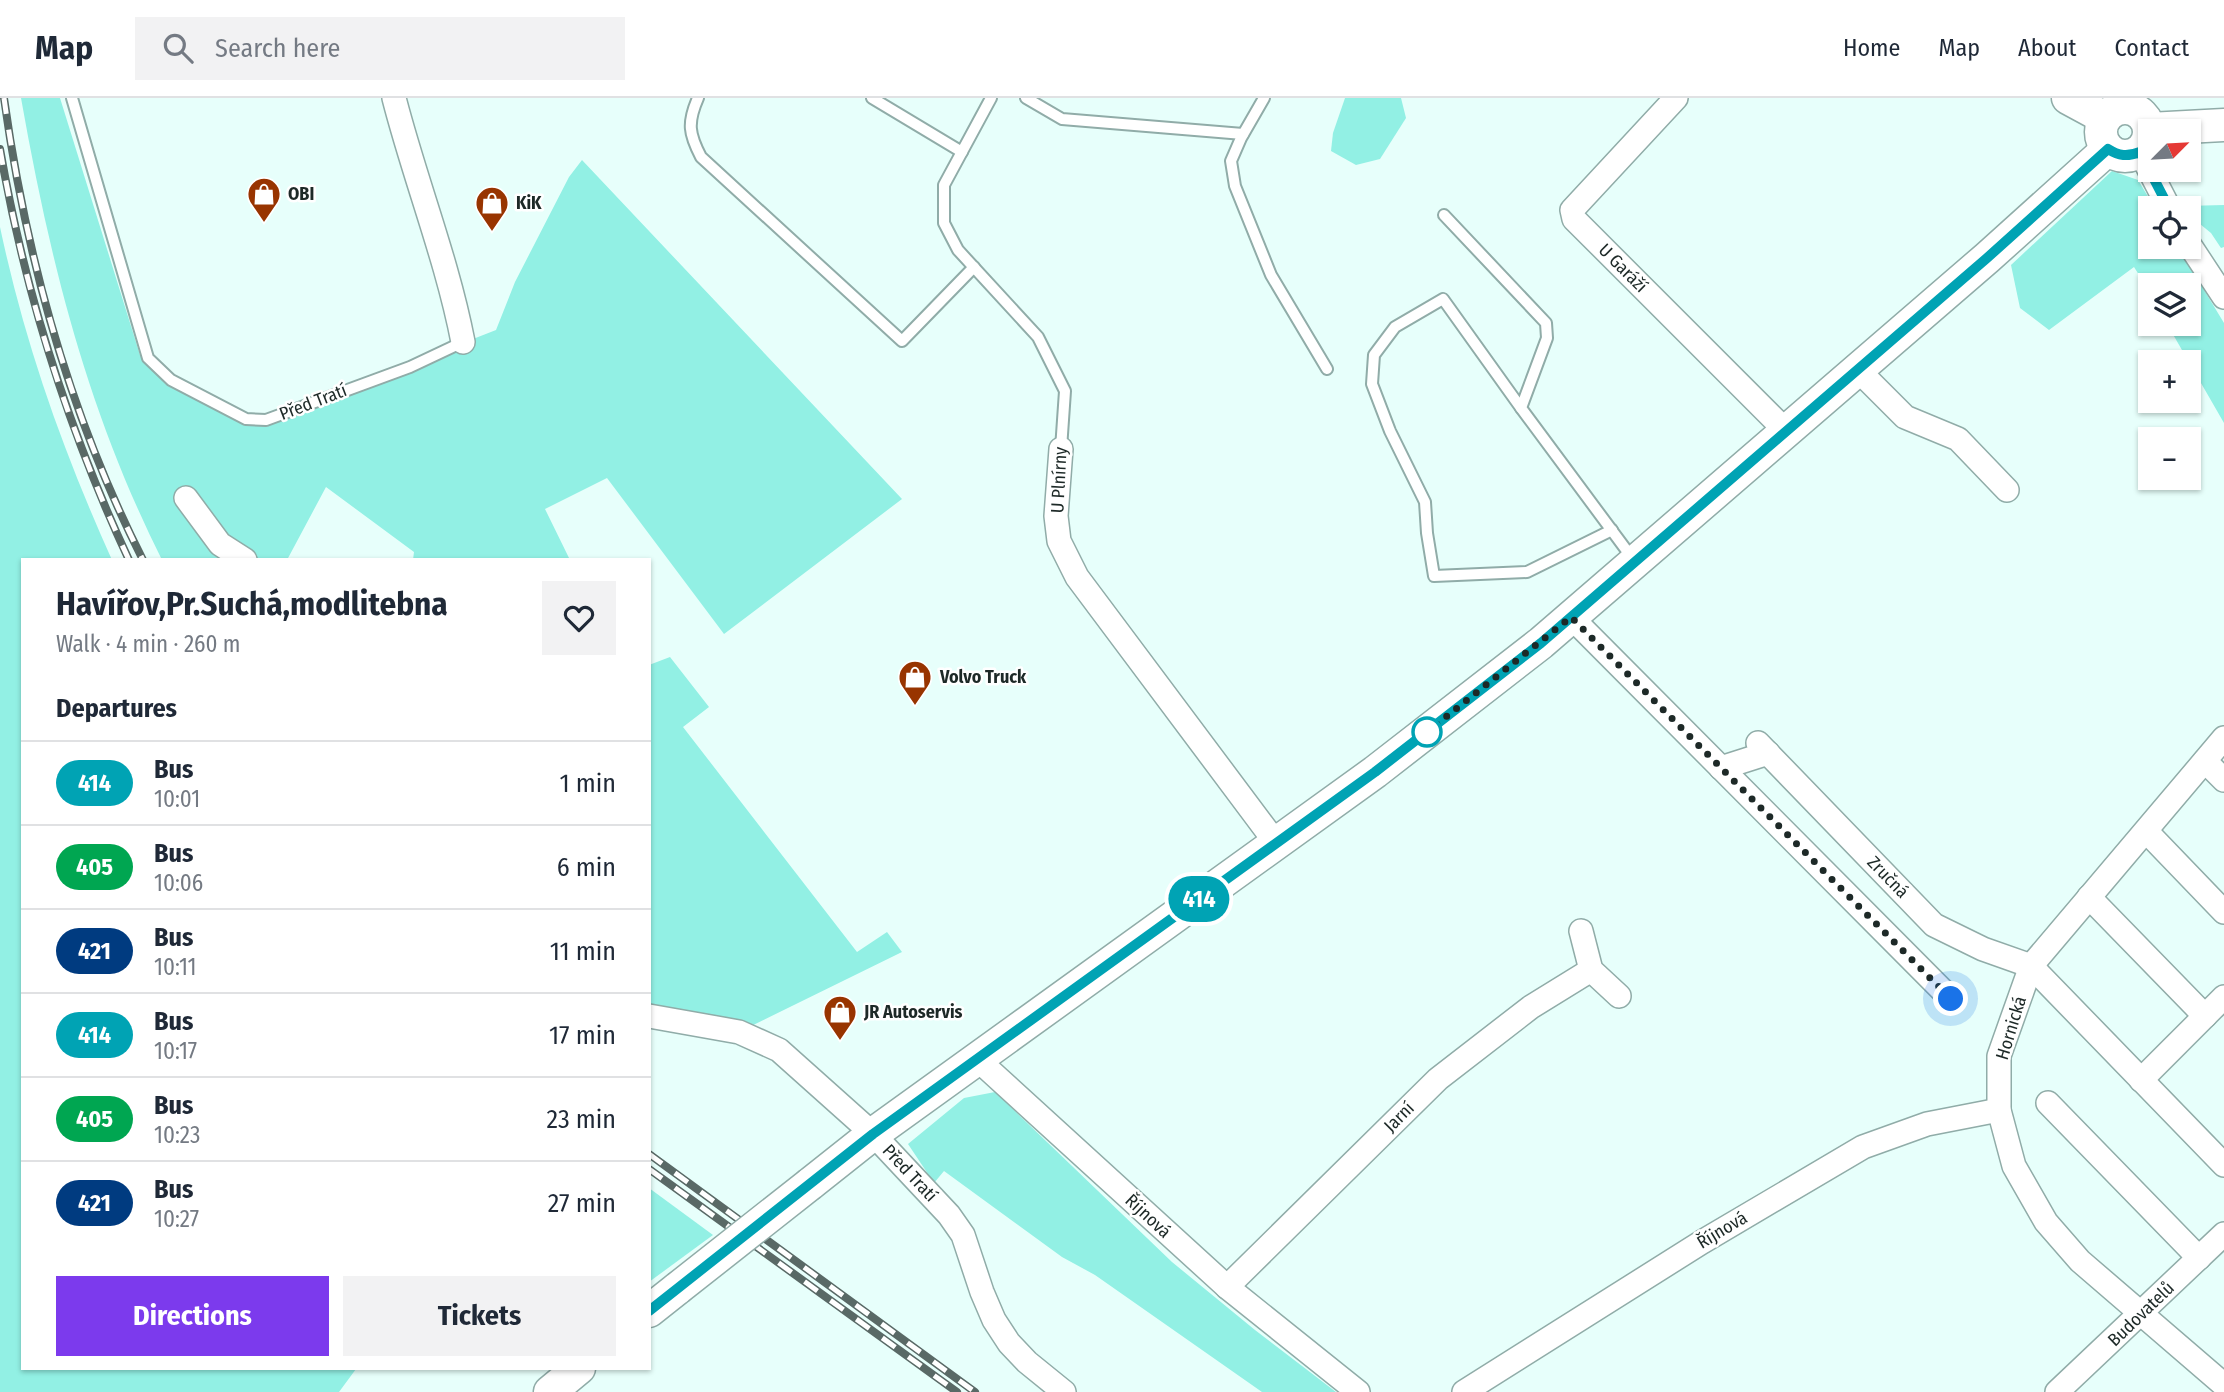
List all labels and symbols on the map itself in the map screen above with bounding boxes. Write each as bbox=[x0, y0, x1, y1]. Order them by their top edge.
north arrow bbox=[2138, 119, 2202, 182]
shop icon: OBI bbox=[245, 175, 283, 224]
place label: OBI bbox=[288, 183, 314, 205]
shop icon: KiK bbox=[473, 184, 511, 233]
place label: KiK bbox=[516, 192, 542, 214]
street label: U Garáží bbox=[1594, 239, 1652, 297]
street label: Před Tratí bbox=[276, 379, 350, 425]
street label: U Plnírny bbox=[1046, 446, 1072, 514]
shop icon: Volvo Truck bbox=[896, 658, 934, 707]
place label: Volvo Truck bbox=[939, 666, 1027, 688]
unlabelled marker bbox=[1412, 717, 1442, 747]
street label: Zručná bbox=[1863, 851, 1913, 903]
line badge: 414 bbox=[1159, 876, 1239, 922]
your location bbox=[1933, 981, 1968, 1016]
shop icon: JR Autoservis bbox=[821, 993, 859, 1042]
street label: Hornická bbox=[1991, 993, 2031, 1062]
place label: JR Autoservis bbox=[863, 1001, 963, 1023]
street label: Jarní bbox=[1379, 1097, 1419, 1137]
street label: Před Tratí bbox=[878, 1140, 942, 1207]
street label: Říjnová bbox=[1121, 1189, 1176, 1243]
street label: Říjnová bbox=[1693, 1206, 1751, 1253]
street label: Budovatelů bbox=[2103, 1277, 2179, 1351]

